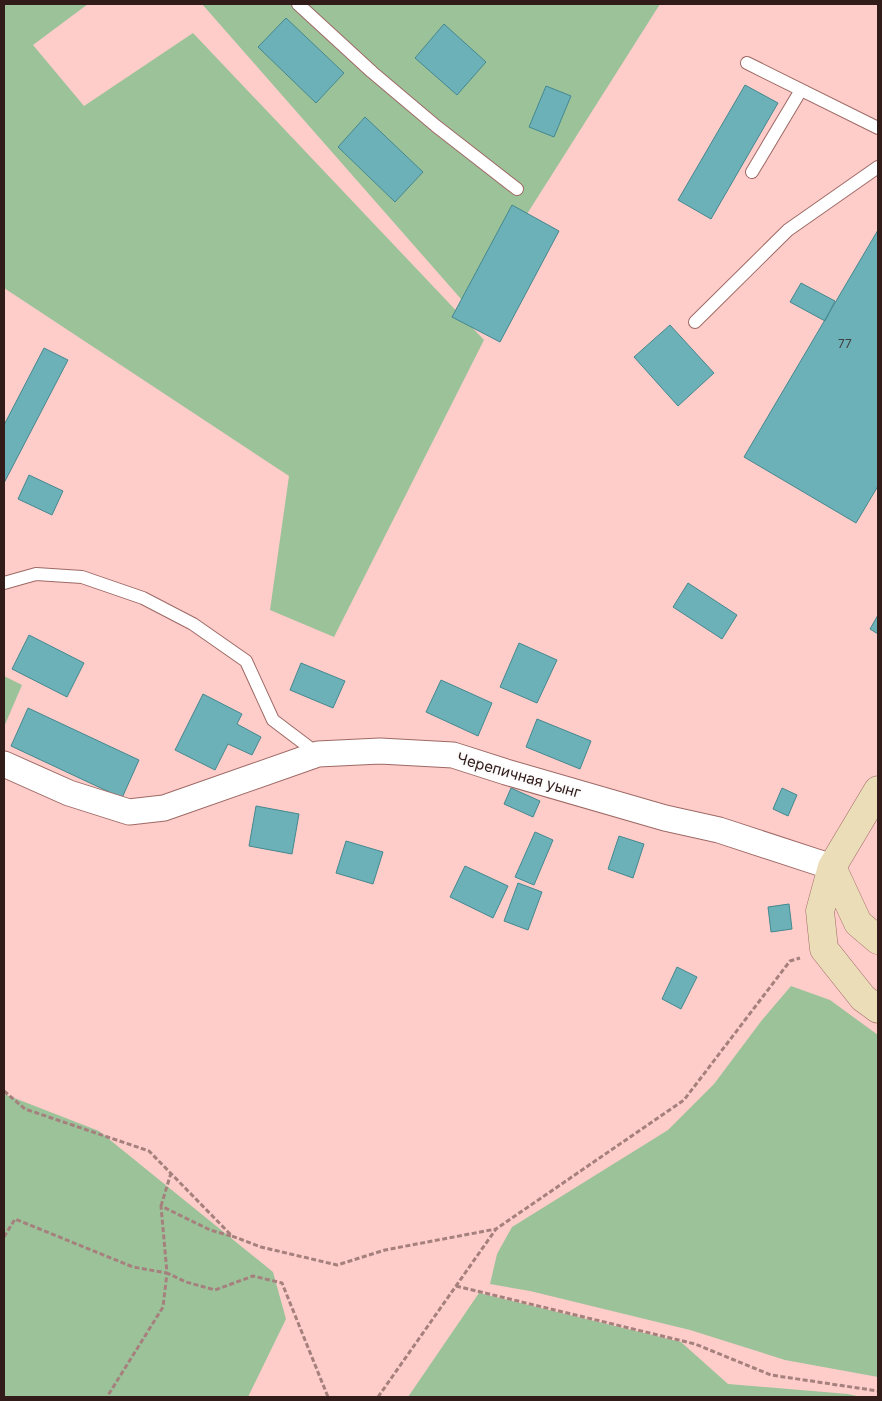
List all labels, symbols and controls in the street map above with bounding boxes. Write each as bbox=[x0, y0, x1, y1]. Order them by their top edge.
house number: 77 bbox=[838, 336, 852, 351]
street label: Черепичная уынг bbox=[455, 748, 584, 802]

